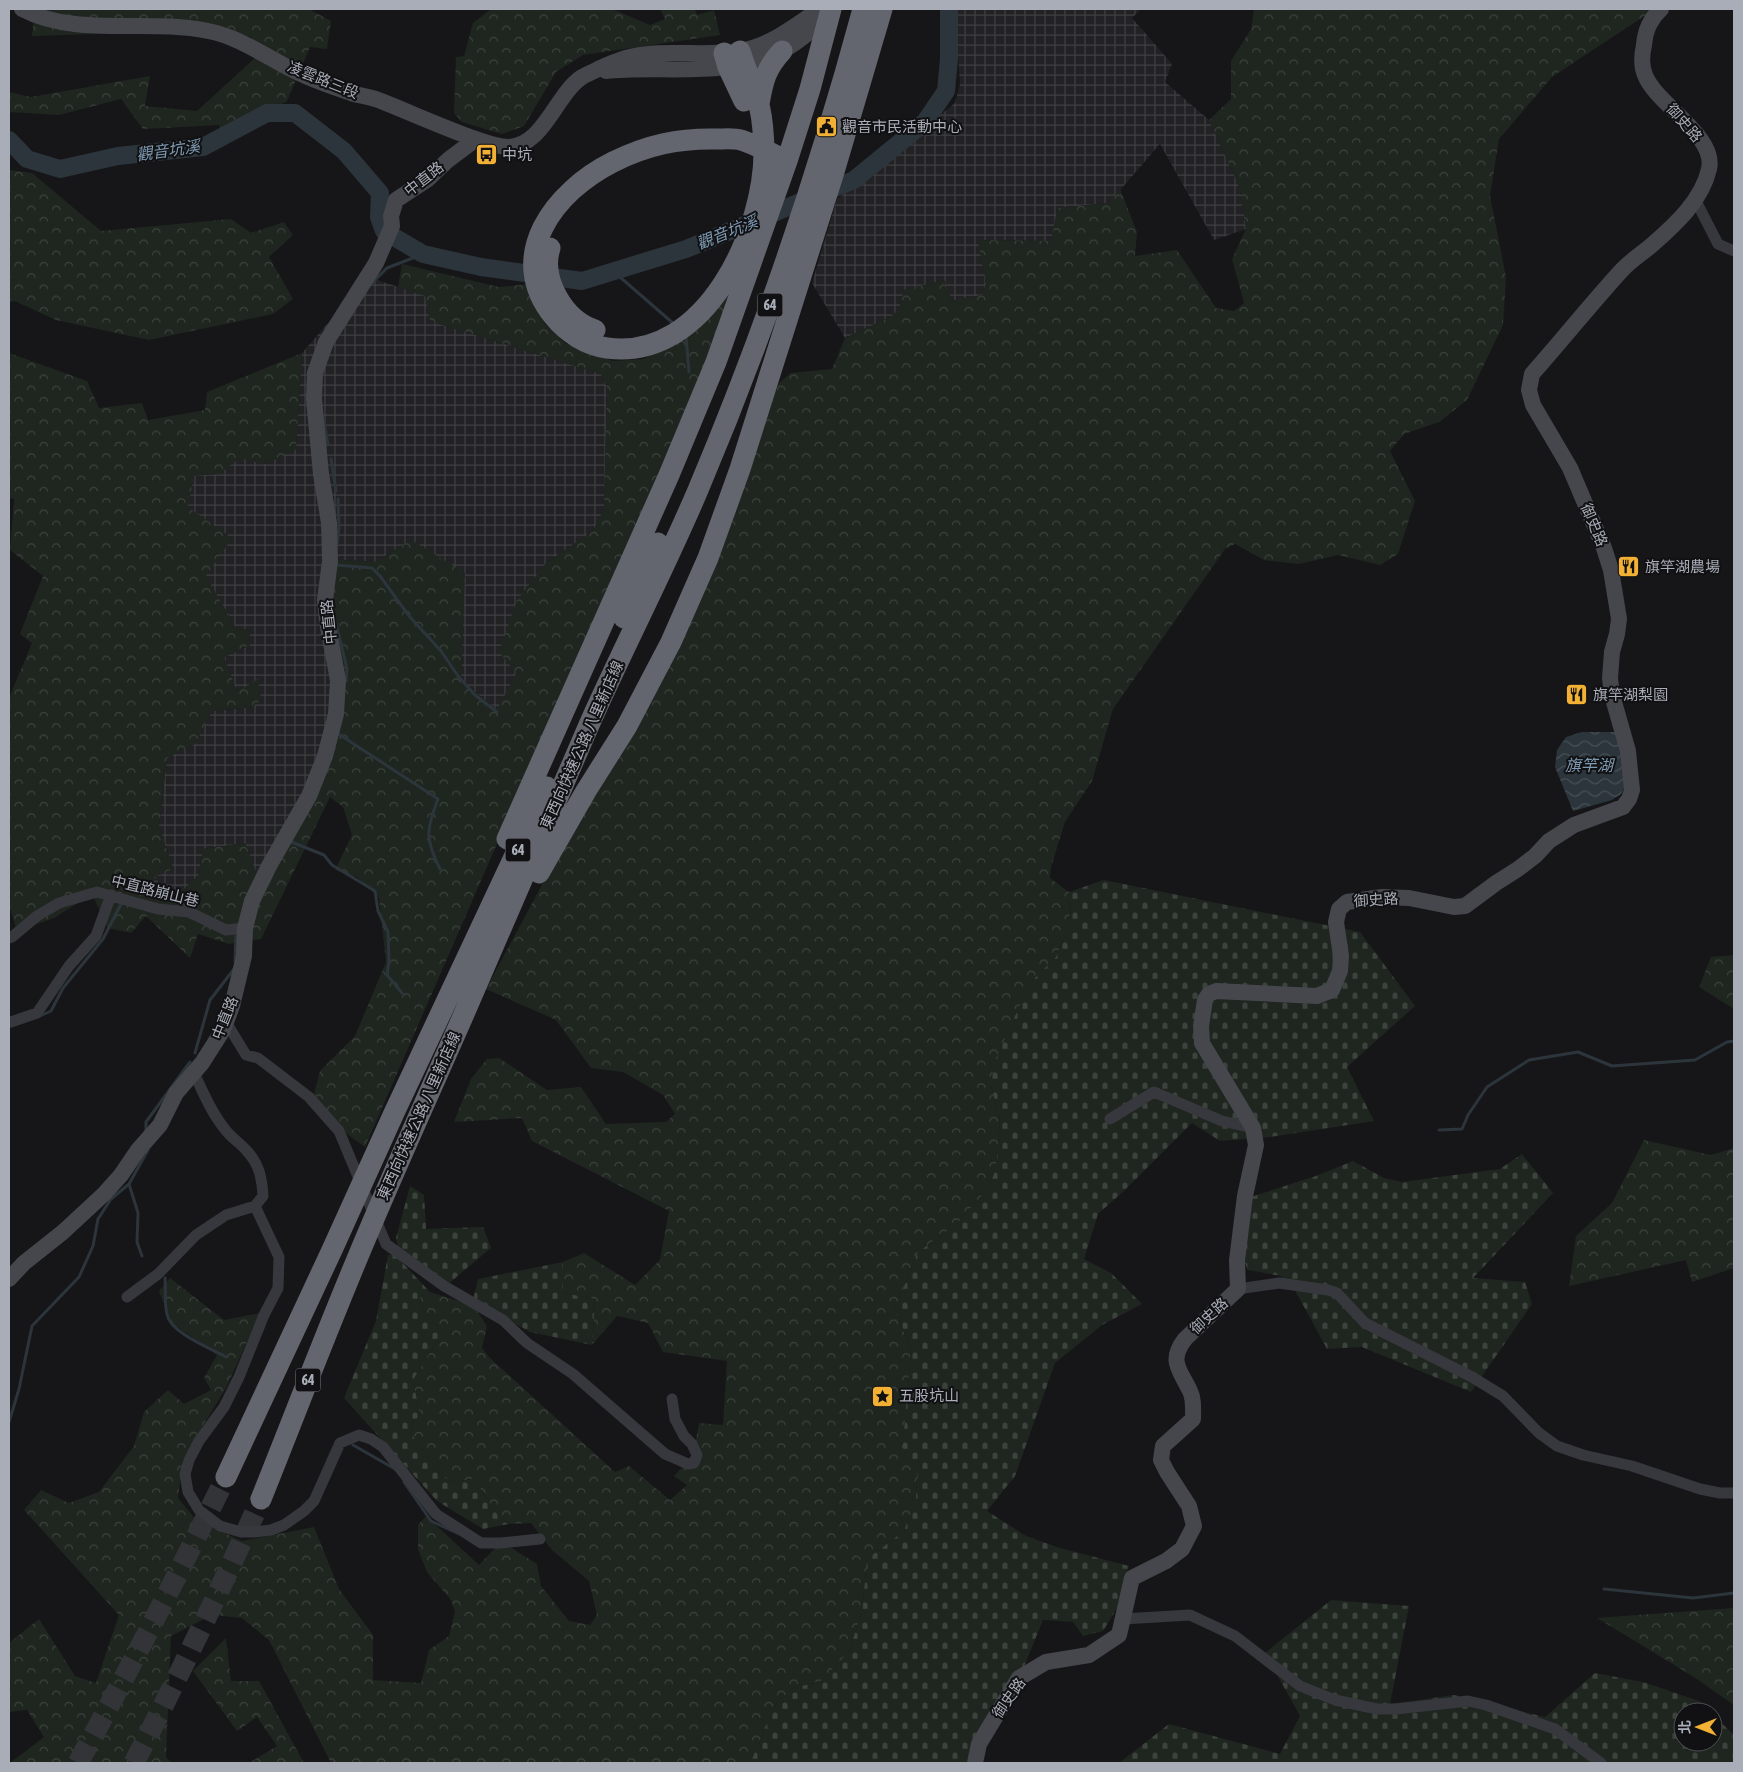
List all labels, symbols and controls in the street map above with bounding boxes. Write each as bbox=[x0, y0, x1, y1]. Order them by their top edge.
street label: 凌雲路三段 bbox=[285, 58, 361, 101]
street label: 御史路 bbox=[1663, 100, 1706, 145]
public building icon: 觀音市民活動中心 bbox=[814, 115, 838, 139]
place label: 觀音市民活動中心 bbox=[842, 118, 962, 135]
water label: 觀音坑溪 bbox=[135, 136, 203, 163]
bus stop icon: 中坑 bbox=[474, 143, 498, 167]
place label: 中坑 bbox=[502, 146, 532, 163]
street label: 中直路 bbox=[401, 158, 447, 199]
water label: 觀音坑溪 bbox=[694, 211, 762, 252]
road number: 64 bbox=[758, 294, 782, 316]
street label: 御史路 bbox=[1578, 501, 1611, 549]
restaurant icon: 旗竿湖農場 bbox=[1617, 555, 1641, 579]
place label: 旗竿湖農場 bbox=[1645, 558, 1720, 575]
street label: 中直路 bbox=[318, 599, 339, 645]
street label: 東西向快速公路 八里新店線 bbox=[537, 658, 626, 831]
restaurant icon: 旗竿湖梨園 bbox=[1565, 683, 1589, 707]
place label: 旗竿湖梨園 bbox=[1593, 686, 1668, 703]
water label: 旗竿湖 bbox=[1565, 756, 1616, 774]
road number: 64 bbox=[506, 838, 530, 862]
street label: 中直路崩山巷 bbox=[109, 871, 201, 910]
street label: 御史路 bbox=[1353, 889, 1399, 910]
street label: 中直路 bbox=[208, 994, 241, 1042]
street label: 東西向快速公路 八里新店線 bbox=[374, 1029, 463, 1202]
street label: 御史路 bbox=[1186, 1294, 1231, 1337]
road number: 64 bbox=[296, 1368, 320, 1392]
place icon: 五股坑山 bbox=[871, 1384, 895, 1408]
place label: 五股坑山 bbox=[899, 1387, 959, 1404]
street label: 御史路 bbox=[989, 1674, 1028, 1721]
north arrow bbox=[1673, 1702, 1723, 1752]
text: 北 bbox=[1677, 1720, 1693, 1734]

